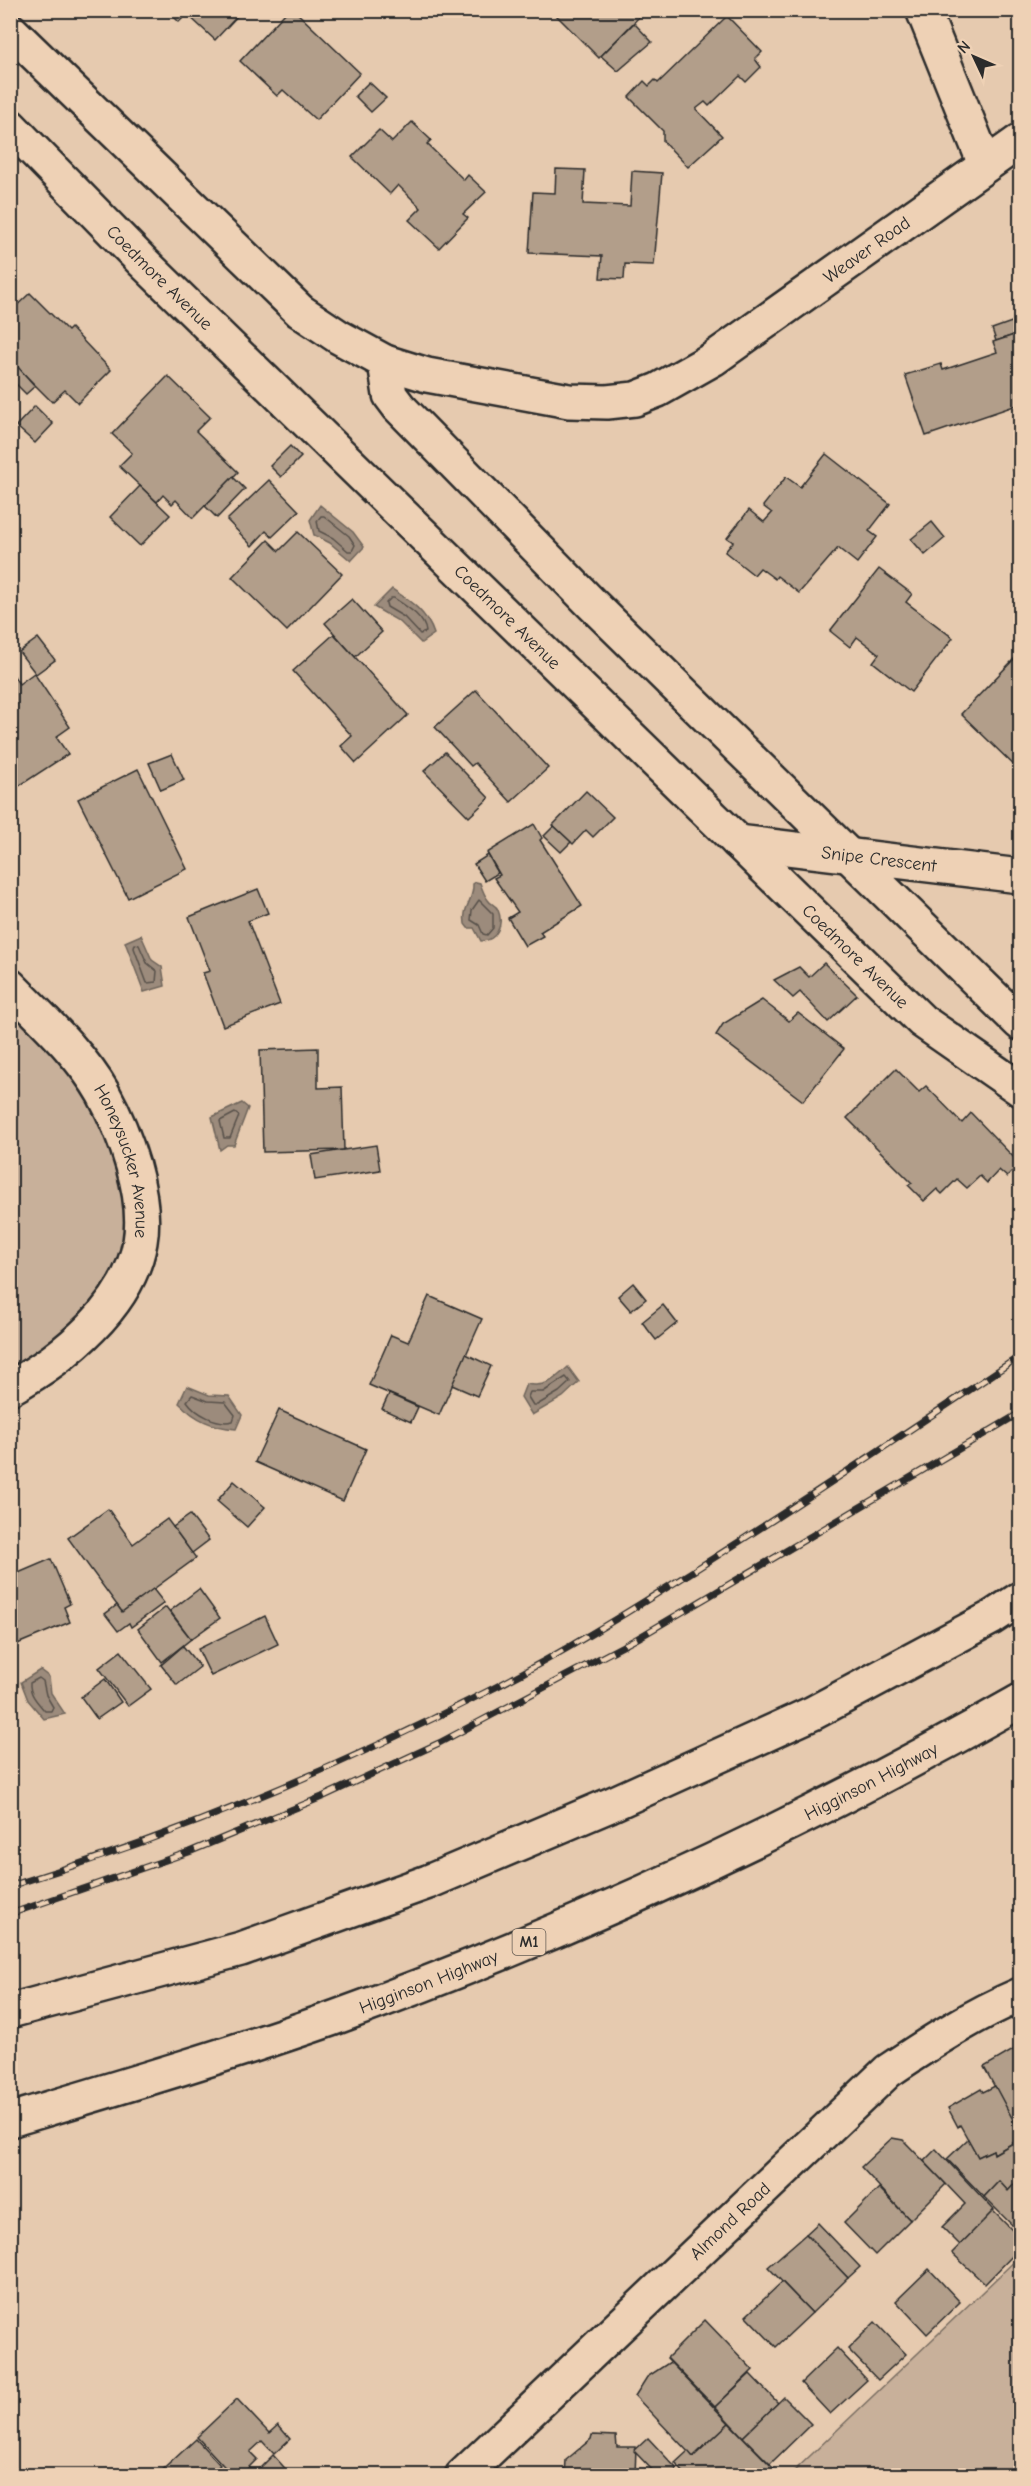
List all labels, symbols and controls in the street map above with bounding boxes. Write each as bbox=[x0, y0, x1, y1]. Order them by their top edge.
north arrow bbox=[944, 27, 1004, 87]
text: N bbox=[954, 37, 974, 57]
street label: Weaver Road bbox=[820, 212, 914, 288]
street label: Coedmore Avenue bbox=[102, 221, 217, 334]
street label: Coedmore Avenue bbox=[450, 561, 565, 674]
street label: Snipe Crescent bbox=[820, 842, 939, 876]
street label: Coedmore Avenue bbox=[798, 900, 913, 1013]
street label: Honeysucker Avenue bbox=[90, 1080, 152, 1239]
street label: Higginson Highway bbox=[801, 1738, 942, 1825]
road number: M1 bbox=[512, 1929, 546, 1955]
street label: Higginson Highway bbox=[356, 1945, 502, 2018]
street label: Almond Road bbox=[686, 2178, 775, 2264]

